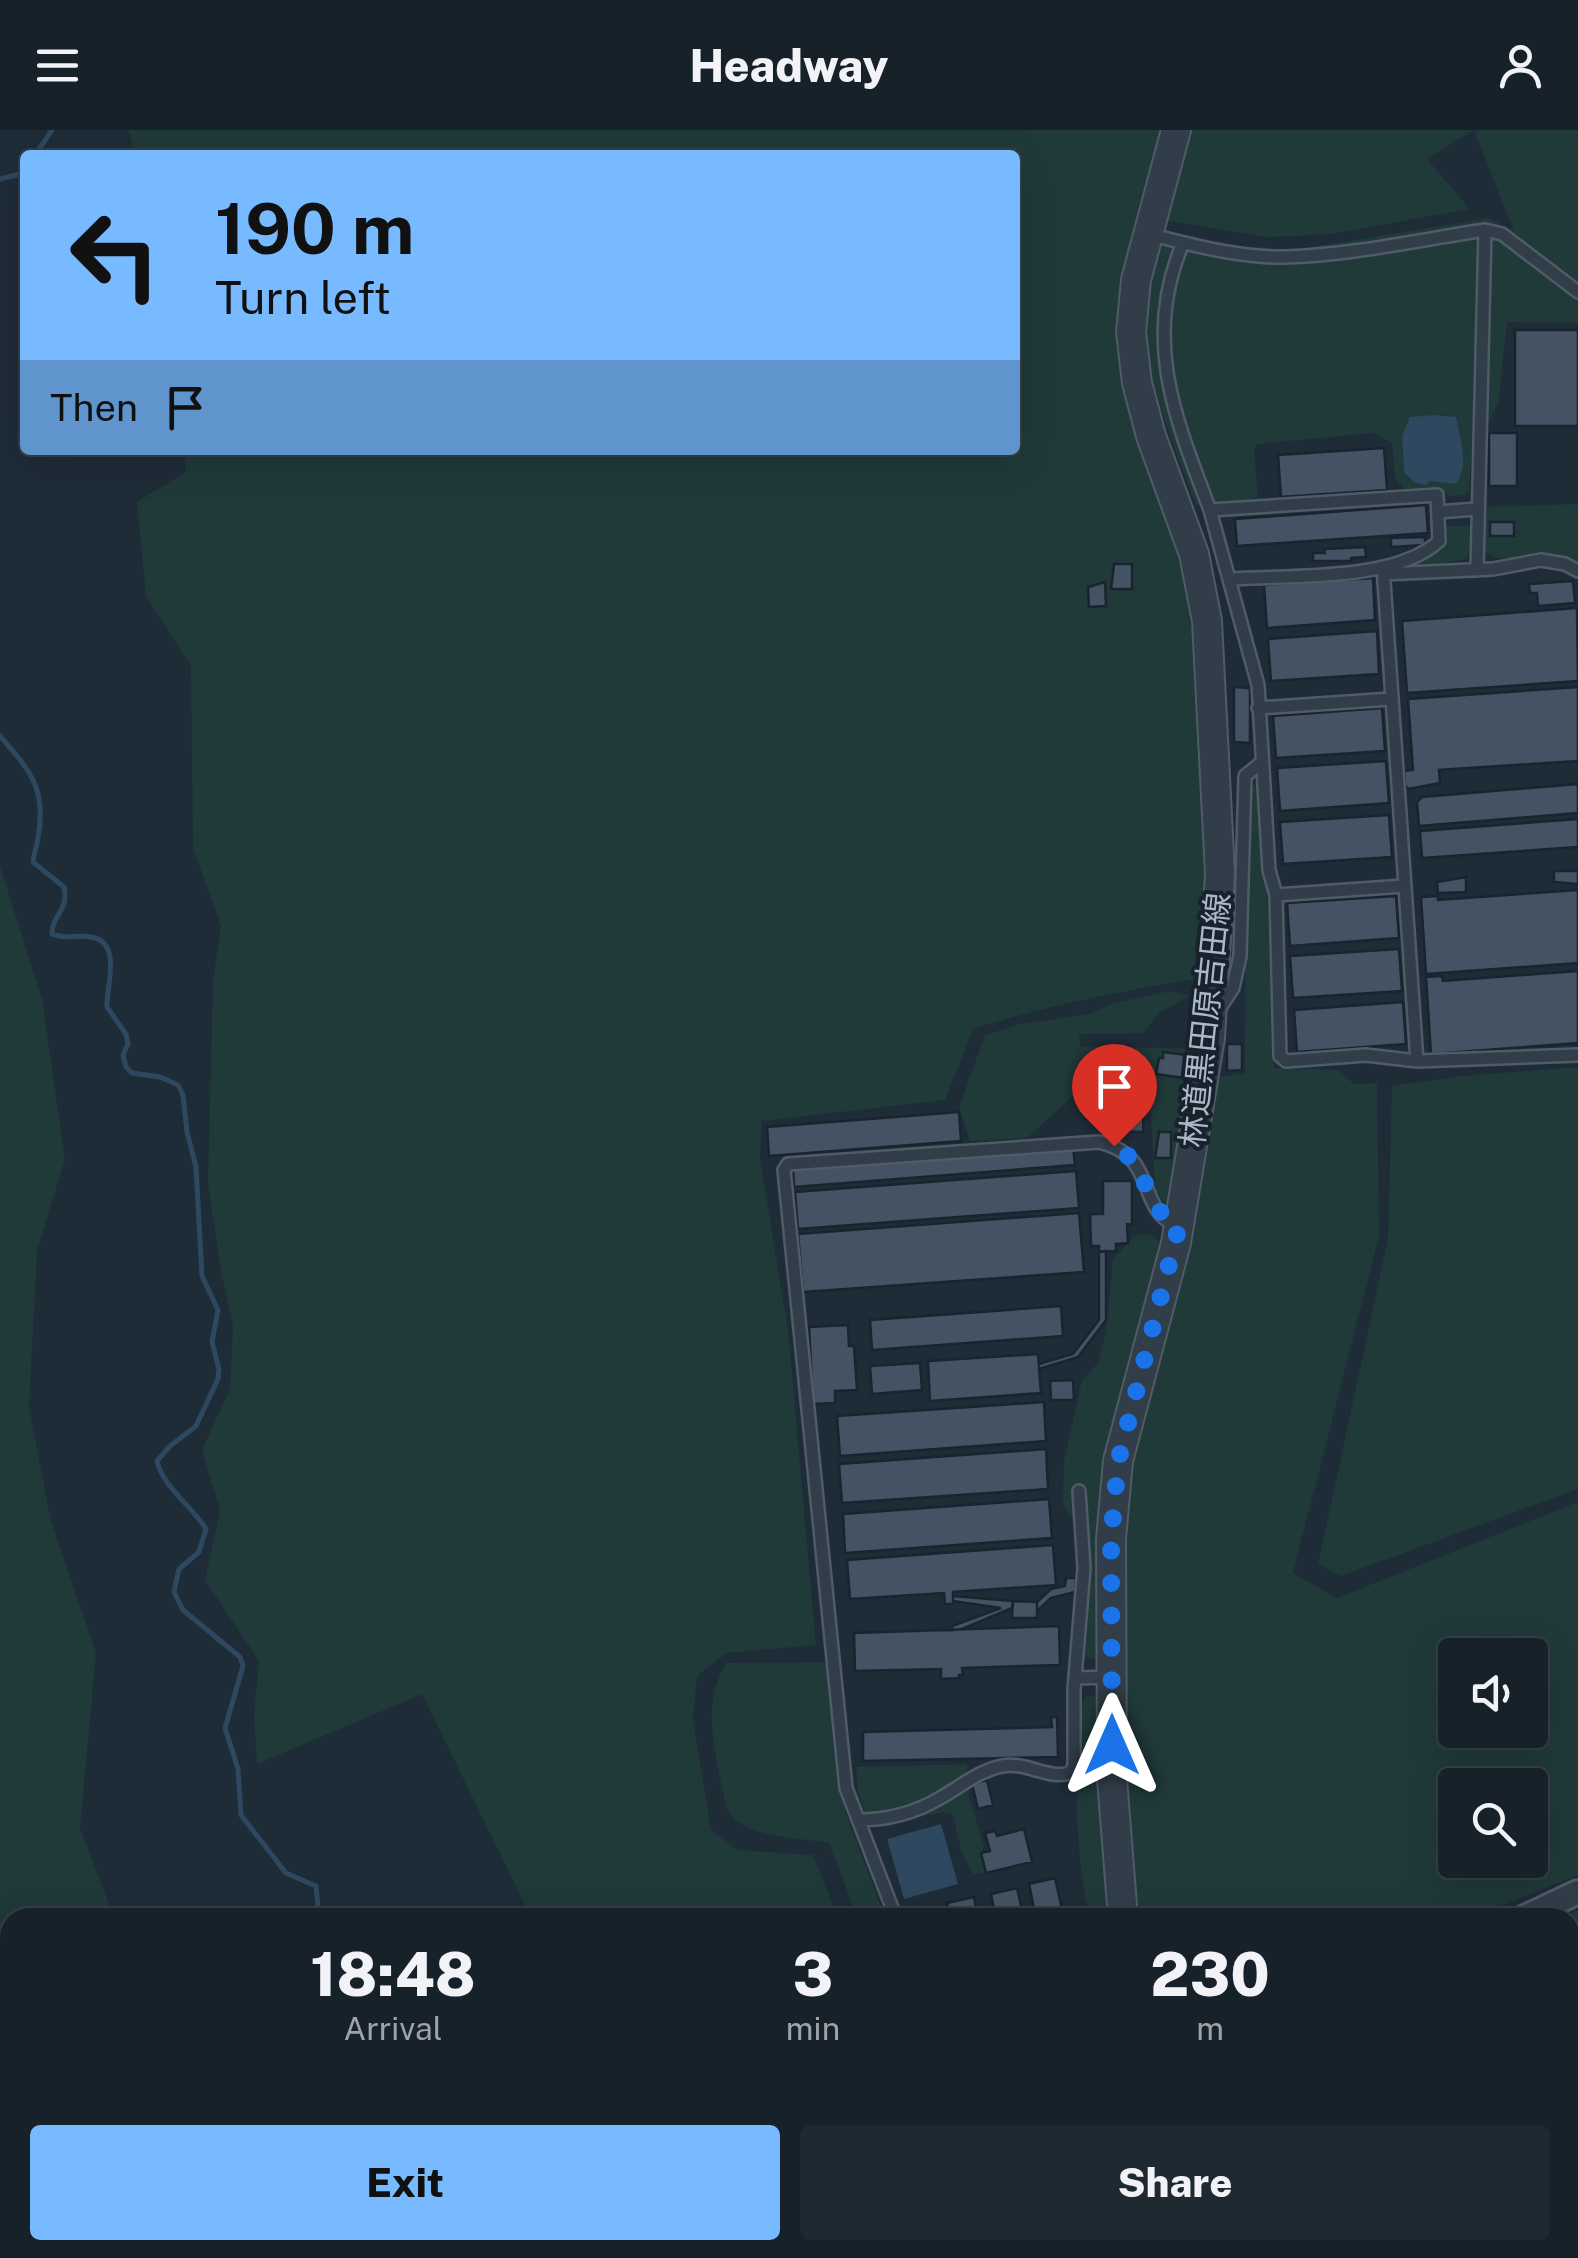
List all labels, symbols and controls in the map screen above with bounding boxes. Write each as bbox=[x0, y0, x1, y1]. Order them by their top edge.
icon: menu bbox=[30, 38, 85, 93]
icon: person bbox=[1493, 38, 1548, 93]
text: Headway bbox=[690, 39, 888, 92]
text: 190 m bbox=[215, 187, 414, 270]
icon: left bbox=[50, 190, 180, 320]
text: Turn left bbox=[215, 271, 391, 324]
icon: arrive bbox=[158, 380, 213, 435]
text: Then bbox=[50, 385, 138, 430]
street label: 林道黒田原吉田線 bbox=[1173, 891, 1237, 1149]
pin bbox=[1072, 1044, 1157, 1147]
icon: arrive bbox=[1087, 1059, 1142, 1114]
map controls bbox=[1438, 1638, 1548, 1878]
button: sound bbox=[1438, 1638, 1548, 1748]
position arrow bbox=[1060, 1693, 1164, 1797]
button: search bbox=[1438, 1768, 1548, 1878]
text: 18:48 bbox=[310, 1939, 476, 2010]
text: 3 bbox=[793, 1939, 833, 2010]
text: 230 bbox=[1150, 1939, 1270, 2010]
text: Arrival bbox=[344, 2010, 442, 2047]
text: min bbox=[786, 2010, 840, 2047]
text: m bbox=[1196, 2010, 1224, 2047]
button: Exit bbox=[30, 2125, 780, 2240]
button: Share bbox=[800, 2125, 1550, 2240]

